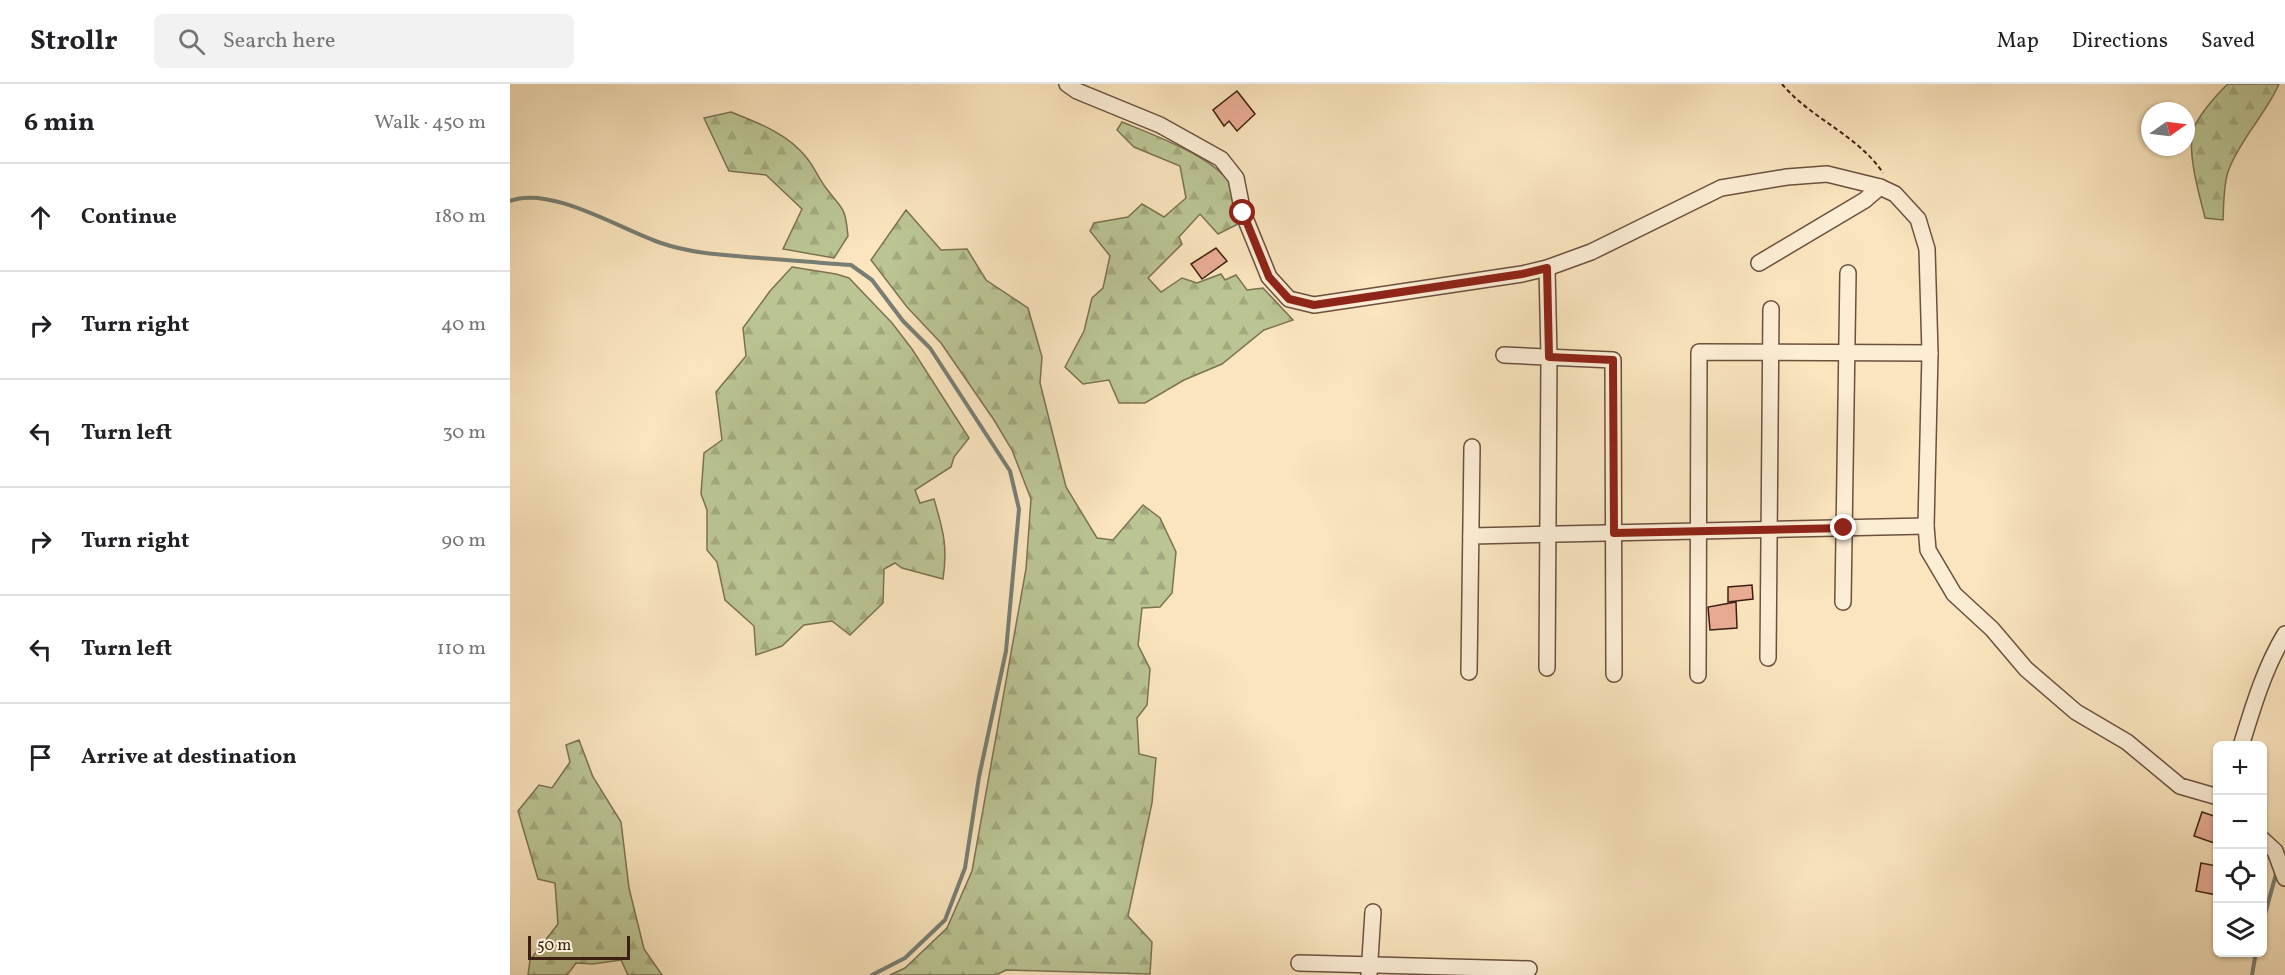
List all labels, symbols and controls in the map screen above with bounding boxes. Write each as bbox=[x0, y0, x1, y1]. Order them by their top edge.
search box bbox=[154, 14, 574, 68]
text: Strollr bbox=[30, 22, 118, 61]
icon: search bbox=[175, 25, 208, 58]
text: Search here bbox=[223, 26, 335, 57]
text: Map bbox=[1997, 27, 2039, 56]
text: Directions bbox=[2072, 27, 2168, 56]
text: Saved bbox=[2201, 27, 2255, 56]
north arrow bbox=[2141, 102, 2195, 156]
text: 6 min bbox=[24, 105, 95, 141]
text: Walk · 450 m bbox=[374, 109, 486, 137]
route start bbox=[1229, 199, 1255, 225]
icon: ahead bbox=[24, 201, 57, 234]
text: Continue bbox=[81, 202, 177, 233]
text: 180 m bbox=[434, 203, 486, 231]
icon: right bbox=[24, 309, 57, 342]
text: Turn right bbox=[81, 310, 189, 341]
text: 40 m bbox=[441, 311, 486, 339]
icon: left bbox=[24, 417, 57, 450]
text: Turn left bbox=[81, 418, 172, 449]
text: 30 m bbox=[442, 419, 486, 447]
route end bbox=[1830, 514, 1856, 540]
icon: right bbox=[24, 525, 57, 558]
text: Turn right bbox=[81, 526, 189, 557]
text: 90 m bbox=[442, 527, 486, 555]
icon: left bbox=[24, 633, 57, 666]
text: Turn left bbox=[81, 634, 172, 665]
text: 110 m bbox=[437, 635, 486, 663]
icon: arrive bbox=[24, 741, 57, 774]
map controls bbox=[2213, 741, 2267, 957]
button: + bbox=[2213, 741, 2267, 795]
text: Arrive at destination bbox=[81, 742, 297, 773]
button: − bbox=[2213, 795, 2267, 849]
button: locate bbox=[2213, 849, 2267, 903]
button: layers bbox=[2213, 903, 2267, 957]
scale bar bbox=[528, 933, 630, 960]
text: 50 m bbox=[537, 935, 571, 957]

